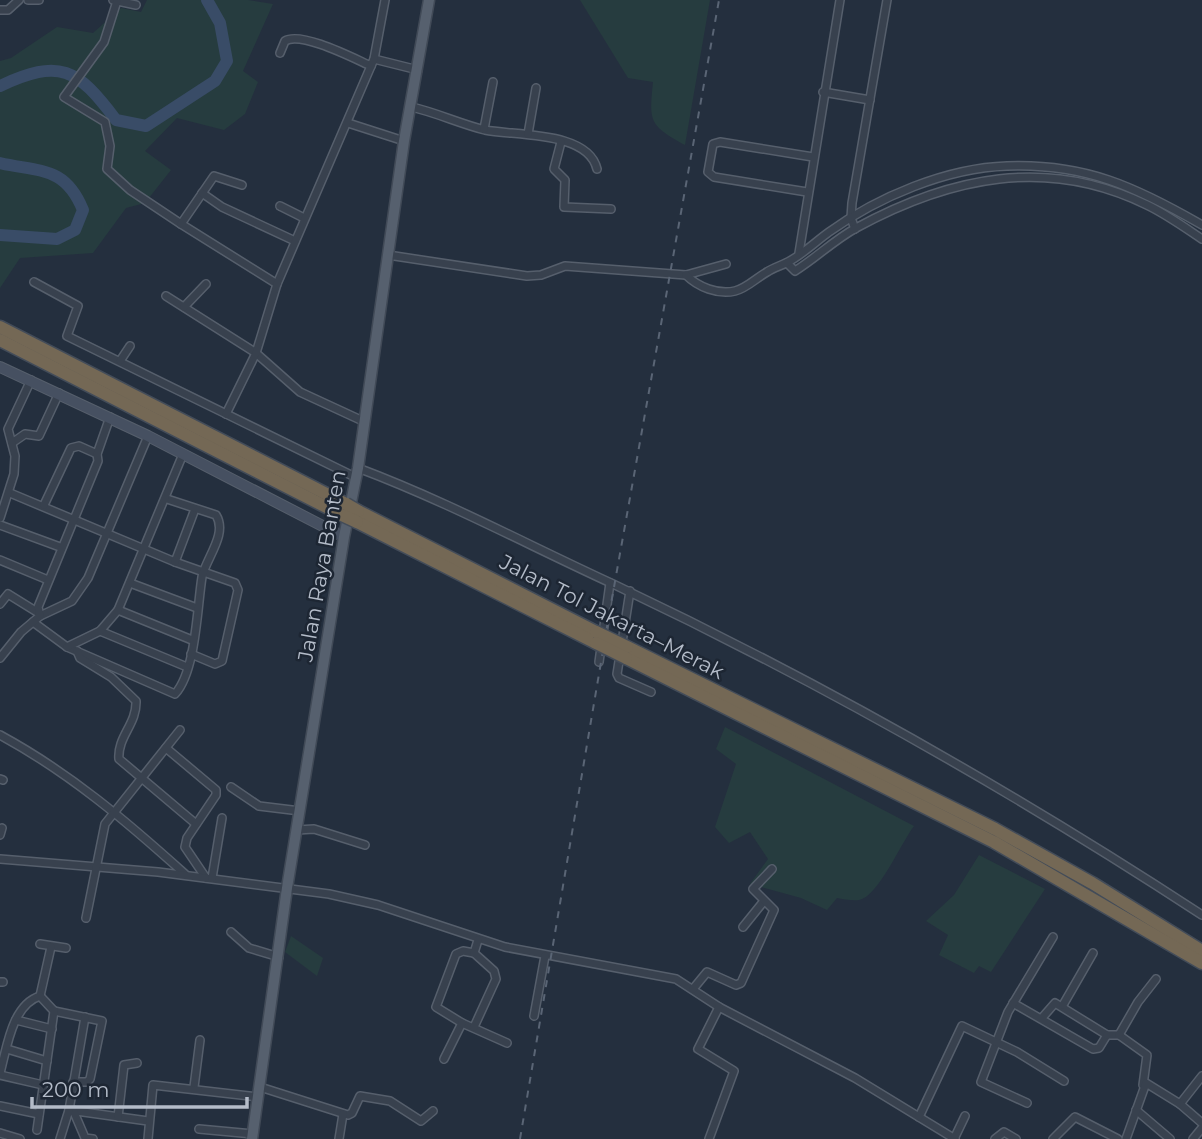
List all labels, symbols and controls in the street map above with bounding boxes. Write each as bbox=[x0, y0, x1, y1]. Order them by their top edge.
street label: Jalan Raya Banten bbox=[292, 468, 351, 665]
street label: Jalan Tol Jakarta–Merak bbox=[495, 549, 729, 684]
scale bar bbox=[32, 1066, 247, 1110]
text: 200 m bbox=[42, 1077, 109, 1102]

